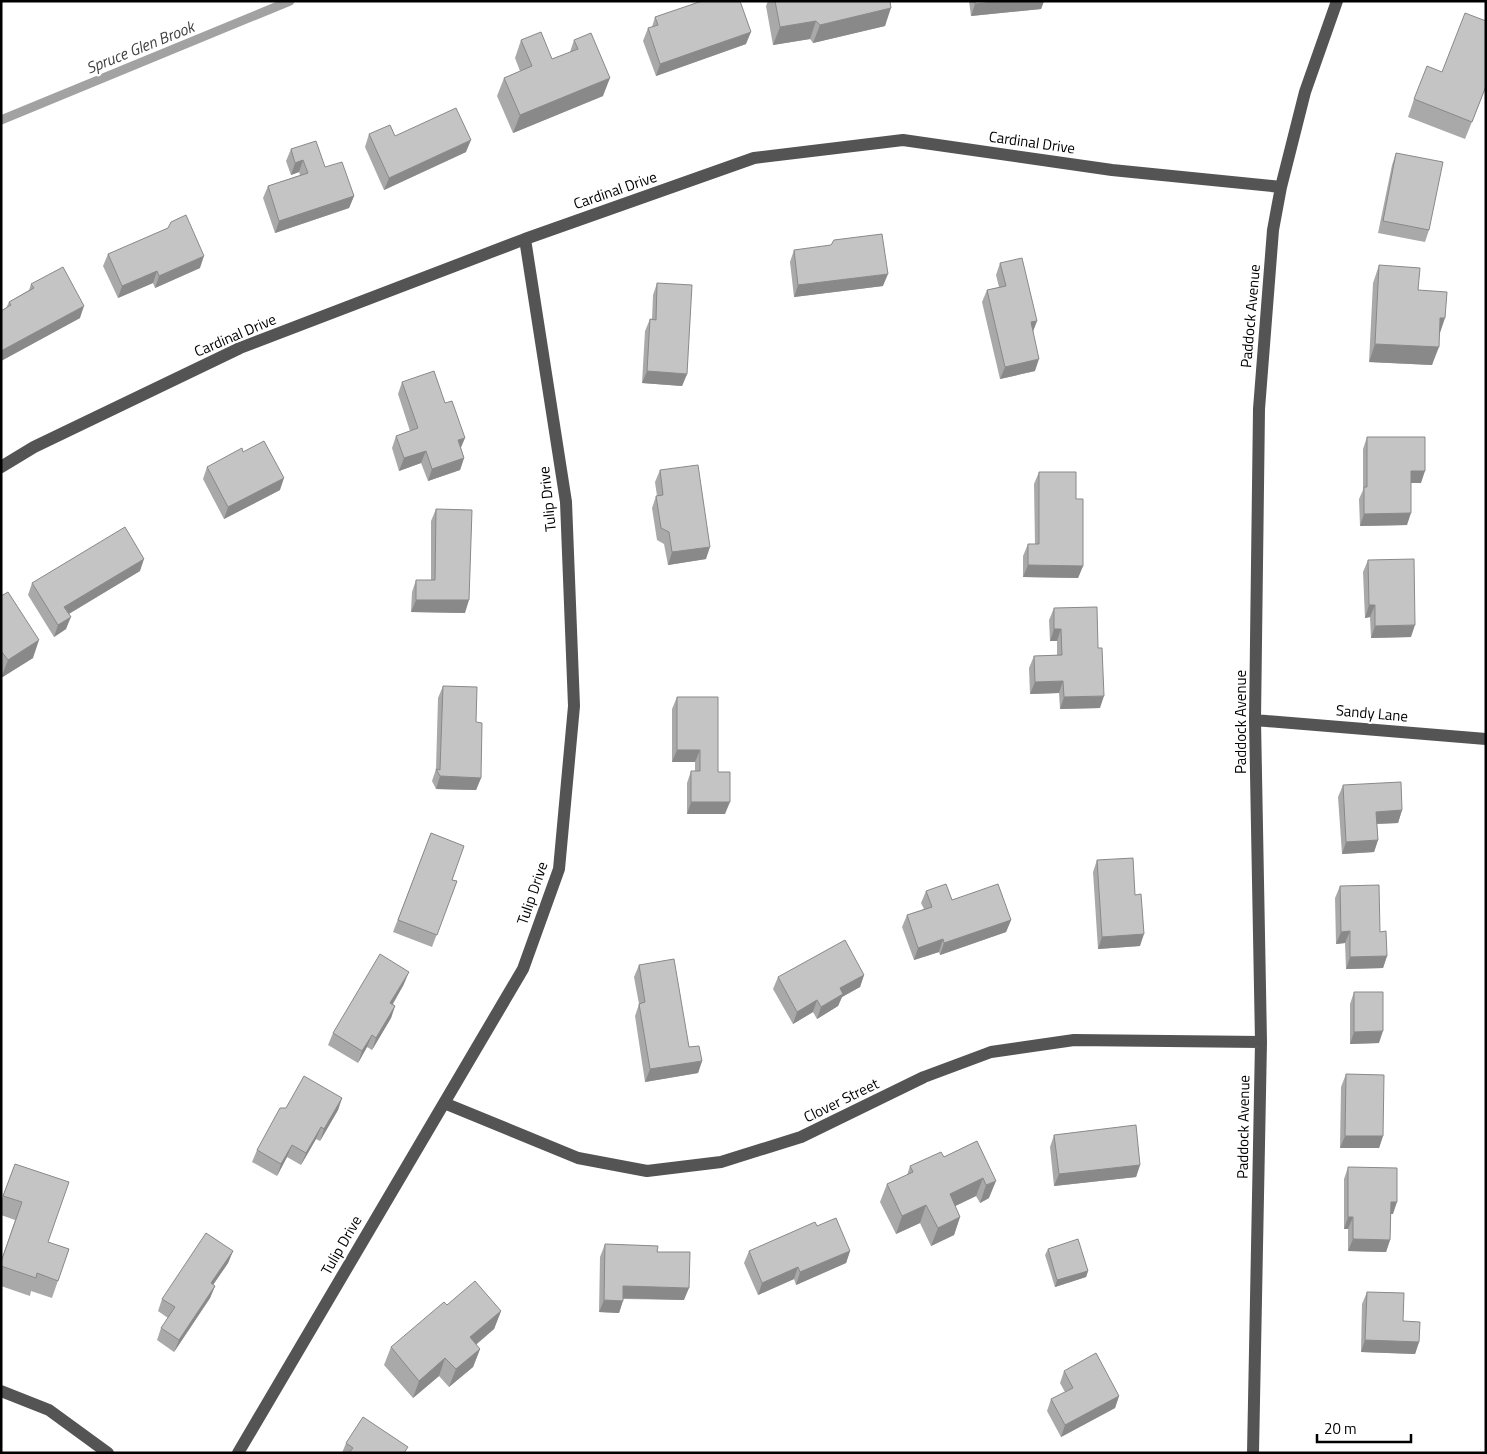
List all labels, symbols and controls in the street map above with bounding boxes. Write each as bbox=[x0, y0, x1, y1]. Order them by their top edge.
water label: Spruce Glen Brook bbox=[82, 14, 199, 80]
street label: Cardinal Drive bbox=[987, 125, 1077, 159]
street label: Cardinal Drive bbox=[570, 165, 660, 215]
street label: Paddock Avenue bbox=[1234, 263, 1266, 369]
street label: Cardinal Drive bbox=[190, 307, 280, 363]
street label: Tulip Drive bbox=[532, 465, 562, 533]
street label: Paddock Avenue bbox=[1229, 670, 1252, 774]
street label: Sandy Lane bbox=[1335, 698, 1409, 728]
street label: Tulip Drive bbox=[510, 858, 554, 928]
street label: Clover Street bbox=[799, 1072, 883, 1128]
street label: Paddock Avenue bbox=[1231, 1075, 1255, 1179]
street label: Tulip Drive bbox=[315, 1211, 367, 1279]
scale bar bbox=[1317, 1412, 1411, 1444]
text: 20 m bbox=[1324, 1417, 1357, 1440]

